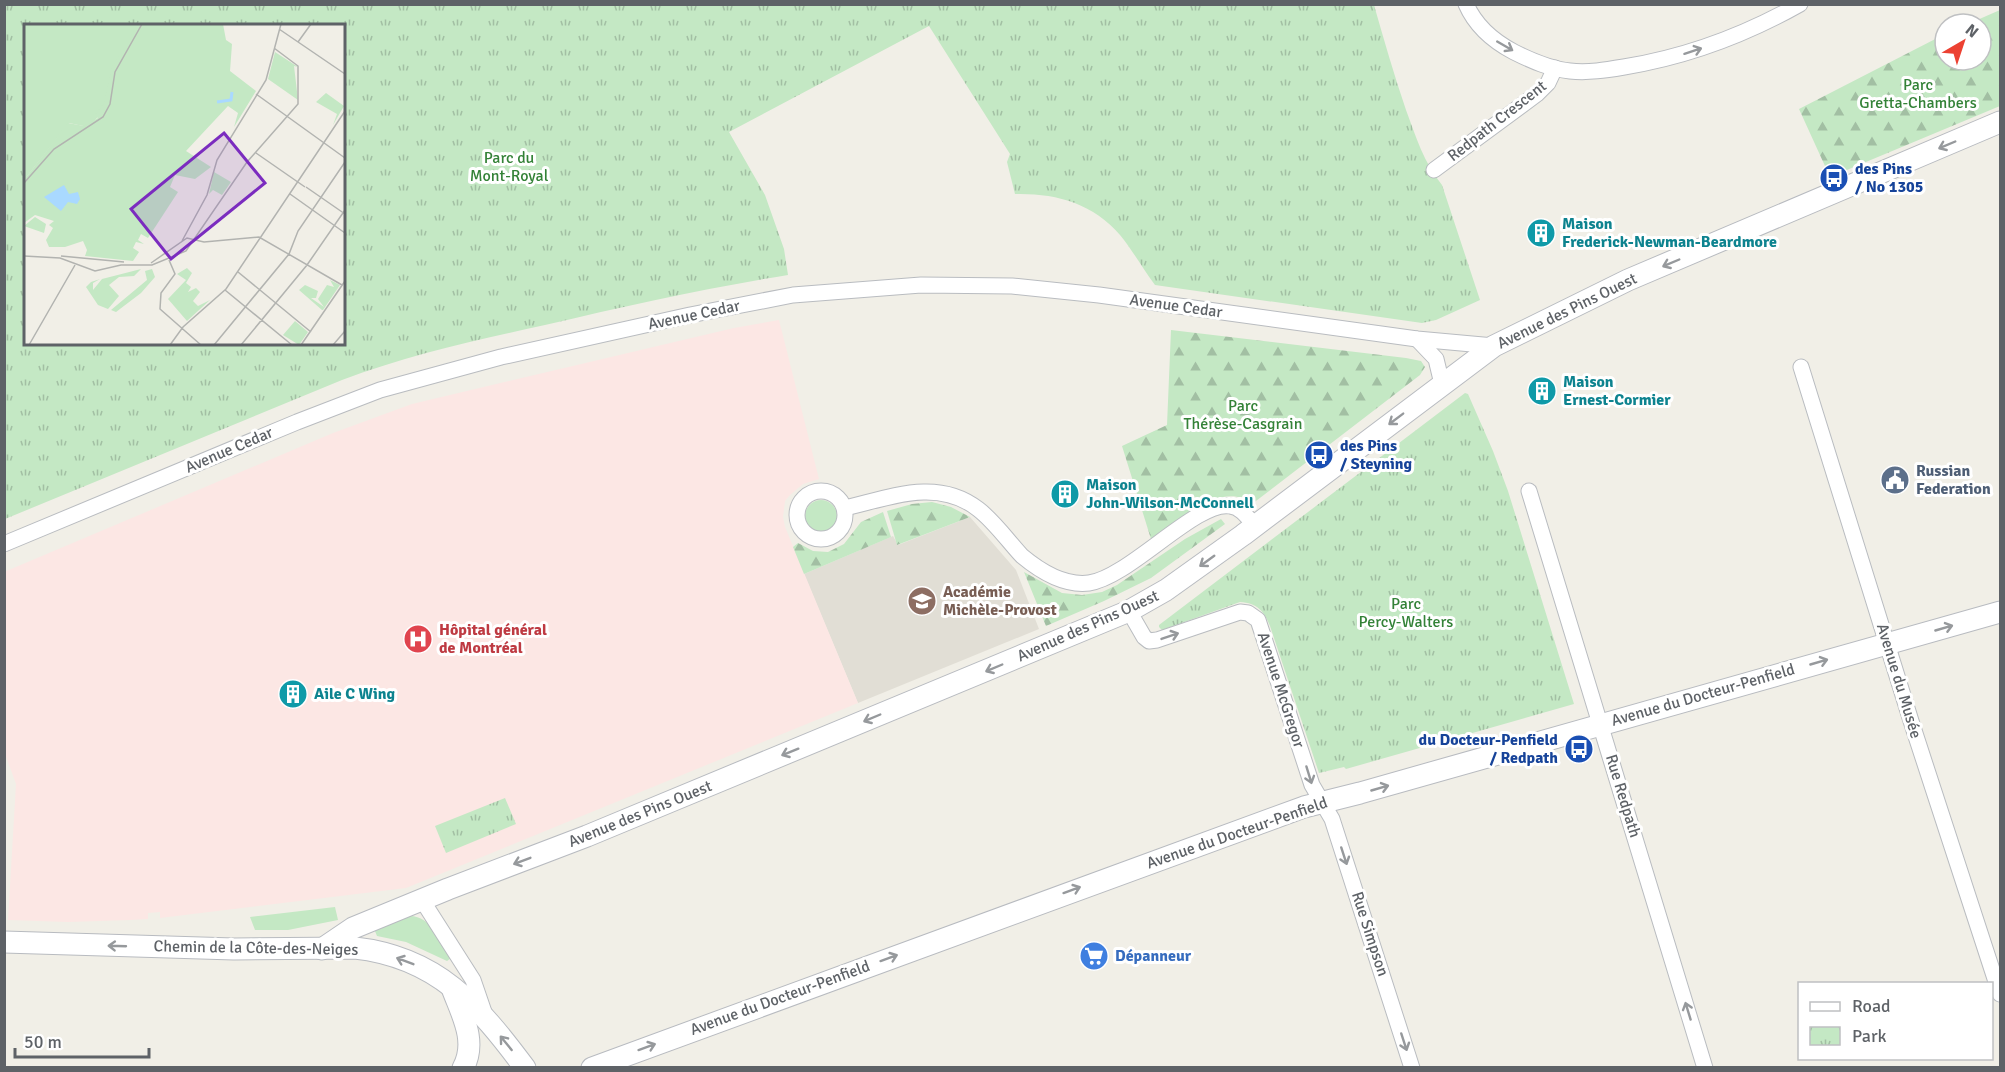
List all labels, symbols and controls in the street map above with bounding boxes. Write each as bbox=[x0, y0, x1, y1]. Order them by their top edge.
north arrow bbox=[1933, 12, 1993, 72]
text: N bbox=[1961, 20, 1982, 42]
inset map bbox=[24, 24, 345, 345]
one-way arrow bbox=[1496, 41, 1513, 53]
one-way arrow bbox=[1683, 45, 1702, 56]
park label: Parc Gretta-Chambers bbox=[1859, 75, 1977, 113]
street label: Redpath Crescent bbox=[1443, 76, 1551, 166]
one-way arrow bbox=[1938, 140, 1956, 151]
park label: Parc du Mont-Royal bbox=[470, 148, 549, 186]
place label: des Pins / No 1305 bbox=[1855, 159, 1923, 197]
bus stop icon: des Pins / No 1305 bbox=[1818, 162, 1850, 194]
place label: Maison Frederick-Newman-Beardmore bbox=[1562, 214, 1777, 252]
building icon: Maison Frederick-Newman-Beardmore bbox=[1525, 217, 1557, 249]
one-way arrow bbox=[1662, 257, 1680, 269]
street label: Avenue des Pins Ouest bbox=[1494, 268, 1641, 354]
street label: Avenue Cedar bbox=[1128, 290, 1224, 322]
street label: Avenue Cedar bbox=[646, 295, 742, 335]
place label: Maison Ernest-Cormier bbox=[1563, 372, 1671, 410]
building icon: Maison Ernest-Cormier bbox=[1526, 375, 1558, 407]
park label: Parc Thérèse-Casgrain bbox=[1184, 396, 1302, 434]
one-way arrow bbox=[1388, 413, 1404, 426]
street label: Avenue Cedar bbox=[182, 422, 276, 477]
place label: des Pins / Steyning bbox=[1340, 436, 1413, 474]
bus stop icon: des Pins / Steyning bbox=[1303, 439, 1335, 471]
place label: Russian Federation bbox=[1916, 461, 1991, 499]
public building icon: Russian Federation bbox=[1879, 464, 1911, 496]
place label: Maison John-Wilson-McConnell bbox=[1086, 475, 1254, 513]
building icon: Maison John-Wilson-McConnell bbox=[1049, 478, 1081, 510]
one-way arrow bbox=[1200, 555, 1216, 567]
place label: Académie Michèle-Provost bbox=[943, 582, 1057, 620]
school or university icon: Académie Michèle-Provost bbox=[906, 585, 938, 617]
street label: Avenue des Pins Ouest bbox=[1014, 586, 1162, 666]
park label: Parc Percy-Walters bbox=[1359, 594, 1453, 632]
place label: Hôpital général de Montréal bbox=[439, 620, 547, 658]
street label: Avenue du Musée bbox=[1872, 621, 1926, 741]
one-way arrow bbox=[1934, 621, 1953, 633]
hospital icon: Hôpital général de Montréal bbox=[402, 623, 434, 655]
one-way arrow bbox=[1160, 630, 1179, 641]
street label: Avenue McGregor bbox=[1253, 630, 1309, 751]
one-way arrow bbox=[1809, 656, 1828, 667]
street label: Avenue du Docteur-Penfield bbox=[1609, 659, 1797, 731]
one-way arrow bbox=[986, 663, 1004, 674]
building icon: Aile C Wing bbox=[277, 678, 309, 710]
place label: Aile C Wing bbox=[314, 684, 396, 704]
one-way arrow bbox=[863, 714, 881, 725]
place label: du Docteur-Penfield / Redpath bbox=[1419, 730, 1558, 768]
bus stop icon: du Docteur-Penfield / Redpath bbox=[1563, 733, 1595, 765]
one-way arrow bbox=[781, 747, 800, 758]
street label: Rue Redpath bbox=[1601, 752, 1645, 840]
one-way arrow bbox=[1304, 765, 1315, 784]
street label: Avenue des Pins Ouest bbox=[565, 776, 715, 852]
one-way arrow bbox=[1370, 782, 1389, 793]
street label: Avenue du Docteur-Penfield bbox=[1144, 793, 1330, 873]
one-way arrow bbox=[1340, 846, 1351, 865]
one-way arrow bbox=[513, 856, 532, 867]
one-way arrow bbox=[1062, 884, 1081, 895]
street label: Rue Simpson bbox=[1347, 889, 1393, 979]
street label: Chemin de la Côte-des-Neiges bbox=[154, 936, 358, 960]
supermarket icon: Dépanneur bbox=[1078, 940, 1110, 972]
one-way arrow bbox=[107, 941, 127, 952]
place label: Dépanneur bbox=[1115, 946, 1192, 966]
one-way arrow bbox=[879, 951, 898, 962]
one-way arrow bbox=[396, 954, 415, 965]
street label: Avenue du Docteur-Penfield bbox=[687, 956, 873, 1040]
legend bbox=[1798, 982, 1993, 1060]
text: Road bbox=[1852, 995, 1891, 1017]
one-way arrow bbox=[1682, 1002, 1693, 1021]
scale bar bbox=[15, 1021, 148, 1059]
text: Park bbox=[1852, 1025, 1887, 1047]
text: 50 m bbox=[24, 1031, 62, 1053]
one-way arrow bbox=[1399, 1032, 1410, 1051]
one-way arrow bbox=[499, 1035, 512, 1051]
one-way arrow bbox=[637, 1041, 656, 1052]

